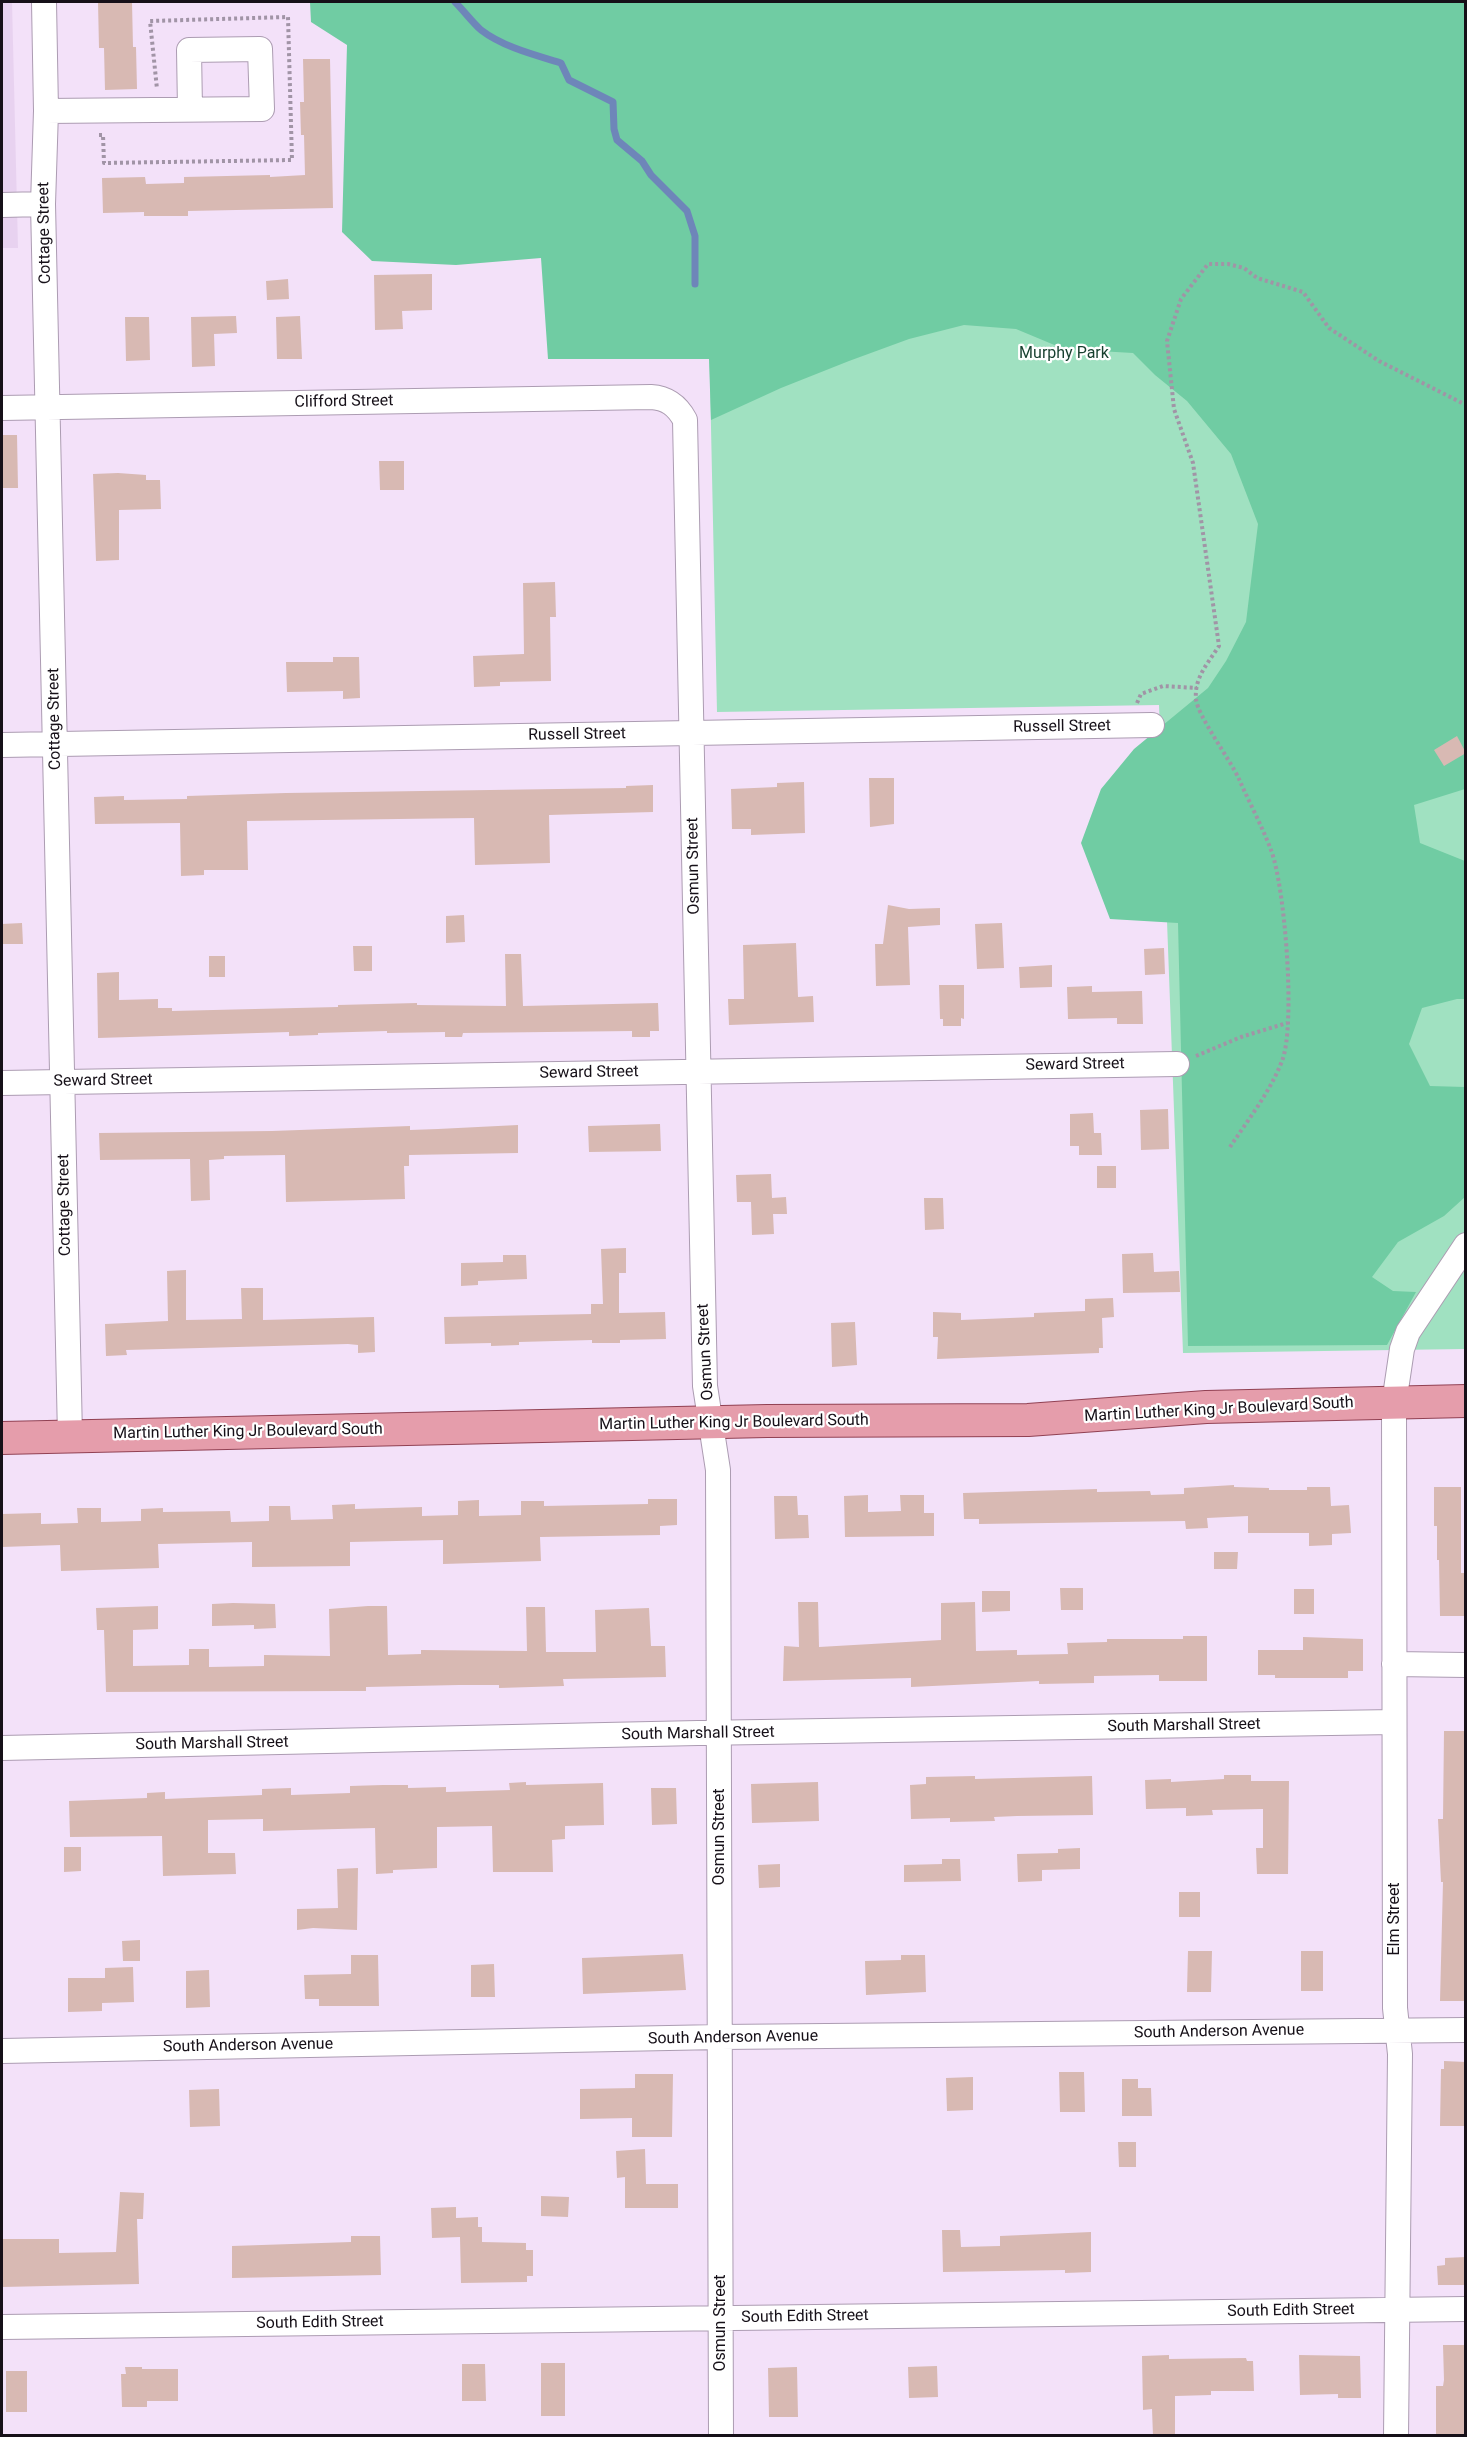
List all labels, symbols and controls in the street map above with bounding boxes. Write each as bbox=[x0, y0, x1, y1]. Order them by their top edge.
street label: Cottage Street bbox=[35, 182, 55, 284]
park label: Murphy Park bbox=[1019, 344, 1109, 364]
street label: Clifford Street bbox=[294, 392, 394, 412]
street label: Cottage Street bbox=[45, 668, 65, 770]
street label: Russell Street bbox=[1013, 717, 1111, 737]
street label: Russell Street bbox=[528, 725, 626, 745]
street label: Osmun Street bbox=[684, 817, 704, 915]
street label: Seward Street bbox=[1025, 1055, 1125, 1075]
street label: Seward Street bbox=[539, 1063, 639, 1083]
street label: Seward Street bbox=[53, 1071, 153, 1091]
street label: Cottage Street bbox=[55, 1154, 75, 1256]
street label: Osmun Street bbox=[694, 1303, 718, 1401]
street label: Martin Luther King Jr Boulevard South bbox=[1084, 1393, 1354, 1427]
street label: Martin Luther King Jr Boulevard South bbox=[599, 1411, 869, 1435]
street label: Martin Luther King Jr Boulevard South bbox=[113, 1420, 383, 1444]
street label: South Marshall Street bbox=[1107, 1715, 1261, 1737]
street label: South Marshall Street bbox=[621, 1723, 775, 1745]
street label: South Marshall Street bbox=[135, 1733, 289, 1755]
street label: Osmun Street bbox=[710, 1788, 730, 1886]
street label: Elm Street bbox=[1385, 1882, 1405, 1956]
street label: South Anderson Avenue bbox=[1134, 2021, 1304, 2043]
street label: South Anderson Avenue bbox=[648, 2027, 818, 2049]
street label: South Anderson Avenue bbox=[163, 2035, 333, 2057]
street label: Osmun Street bbox=[711, 2274, 731, 2372]
street label: South Edith Street bbox=[1227, 2300, 1355, 2322]
street label: South Edith Street bbox=[741, 2306, 869, 2328]
street label: South Edith Street bbox=[256, 2312, 384, 2334]

